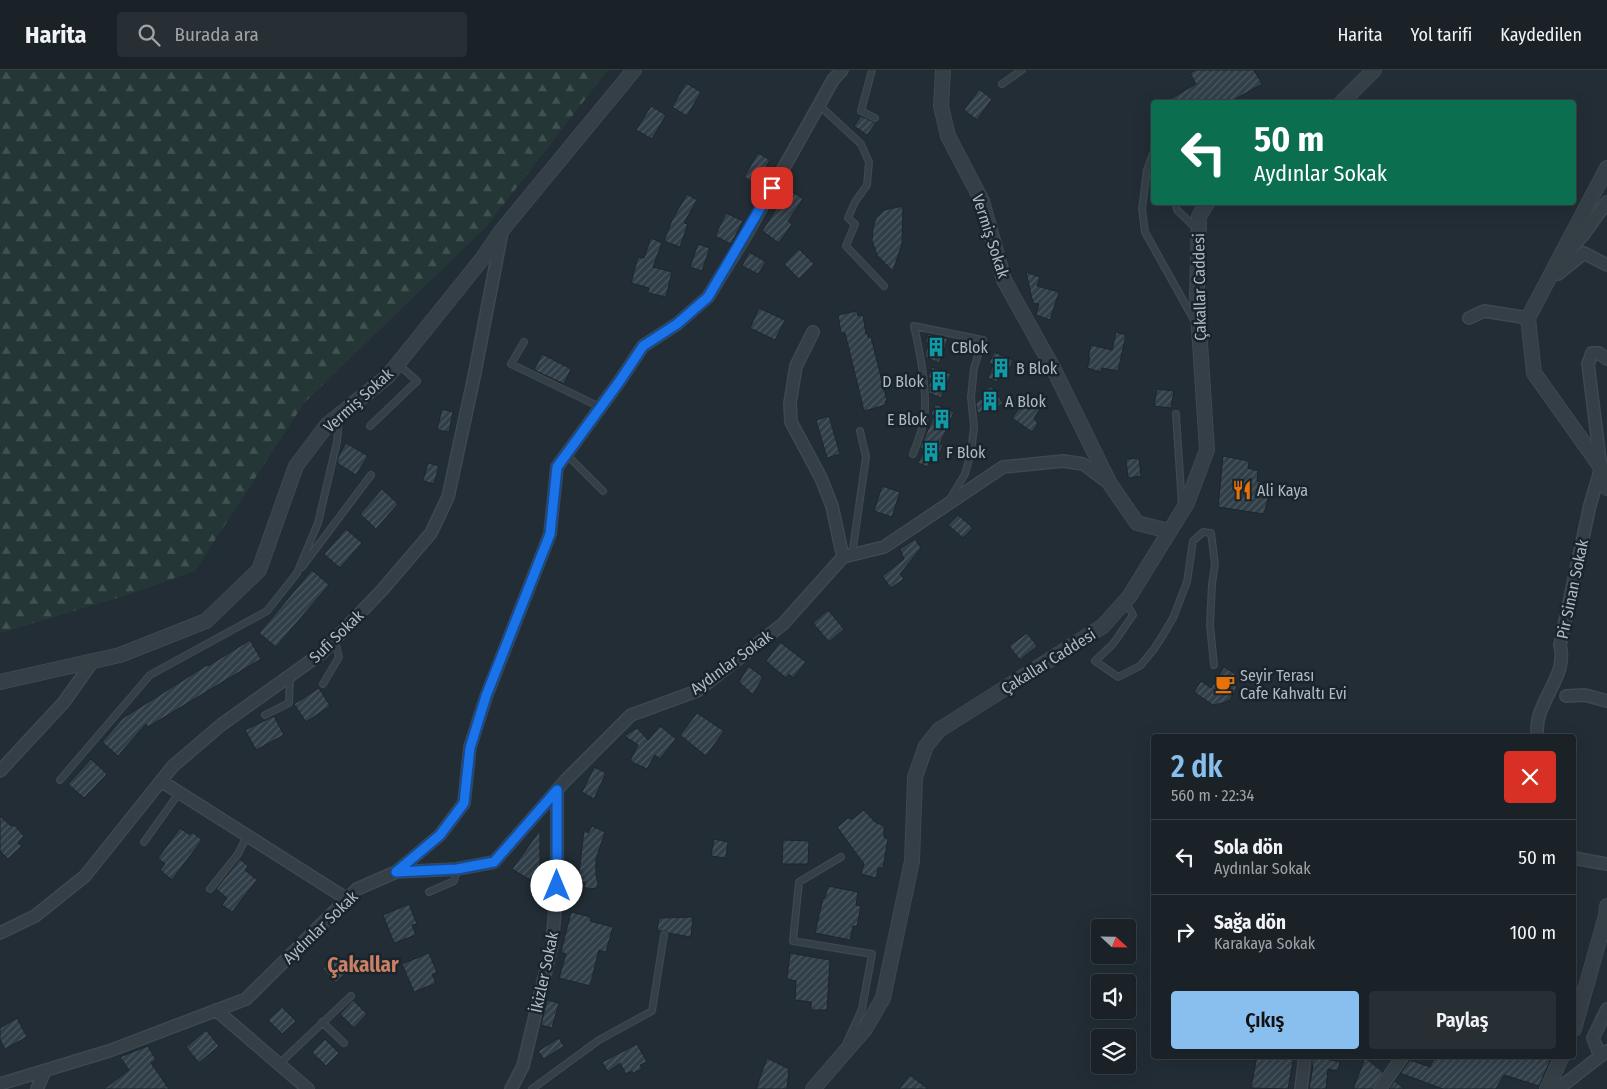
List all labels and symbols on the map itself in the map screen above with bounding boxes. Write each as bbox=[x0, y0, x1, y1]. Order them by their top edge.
pin bbox=[751, 167, 793, 209]
street label: Vermiş Sokak bbox=[968, 192, 1013, 281]
street label: Çakallar Caddesi bbox=[1189, 233, 1211, 341]
building icon: CBlok bbox=[925, 336, 947, 358]
place label: CBlok bbox=[951, 338, 988, 357]
building icon: B Blok bbox=[990, 357, 1012, 379]
place label: B Blok bbox=[1016, 359, 1058, 378]
street label: Vermiş Sokak bbox=[320, 364, 397, 437]
building icon: D Blok bbox=[928, 370, 950, 392]
place label: D Blok bbox=[882, 372, 925, 391]
building icon: A Blok bbox=[979, 390, 1001, 412]
place label: A Blok bbox=[1005, 392, 1046, 411]
building icon: E Blok bbox=[931, 408, 953, 430]
place label: E Blok bbox=[887, 410, 928, 429]
building icon: F Blok bbox=[920, 441, 942, 463]
place label: F Blok bbox=[946, 443, 986, 462]
restaurant icon: Ali Kaya bbox=[1231, 479, 1253, 501]
place label: Ali Kaya bbox=[1257, 481, 1308, 500]
street label: Pir Sinan Sokak bbox=[1553, 537, 1592, 640]
street label: Sufi Sokak bbox=[305, 606, 368, 667]
street label: Çakallar Caddesi bbox=[997, 625, 1100, 699]
street label: Aydınlar Sokak bbox=[687, 626, 776, 699]
place label: Seyir Terası Cafe Kahvaltı Evi bbox=[1240, 666, 1347, 703]
cafe icon: Seyir Terası Cafe Kahvaltı Evi bbox=[1214, 673, 1236, 695]
position arrow bbox=[530, 859, 582, 911]
street label: Aydınlar Sokak bbox=[279, 887, 362, 968]
north arrow bbox=[1091, 919, 1136, 964]
street label: İkizler Sokak bbox=[527, 929, 562, 1014]
district label: Çakallar bbox=[327, 952, 399, 978]

